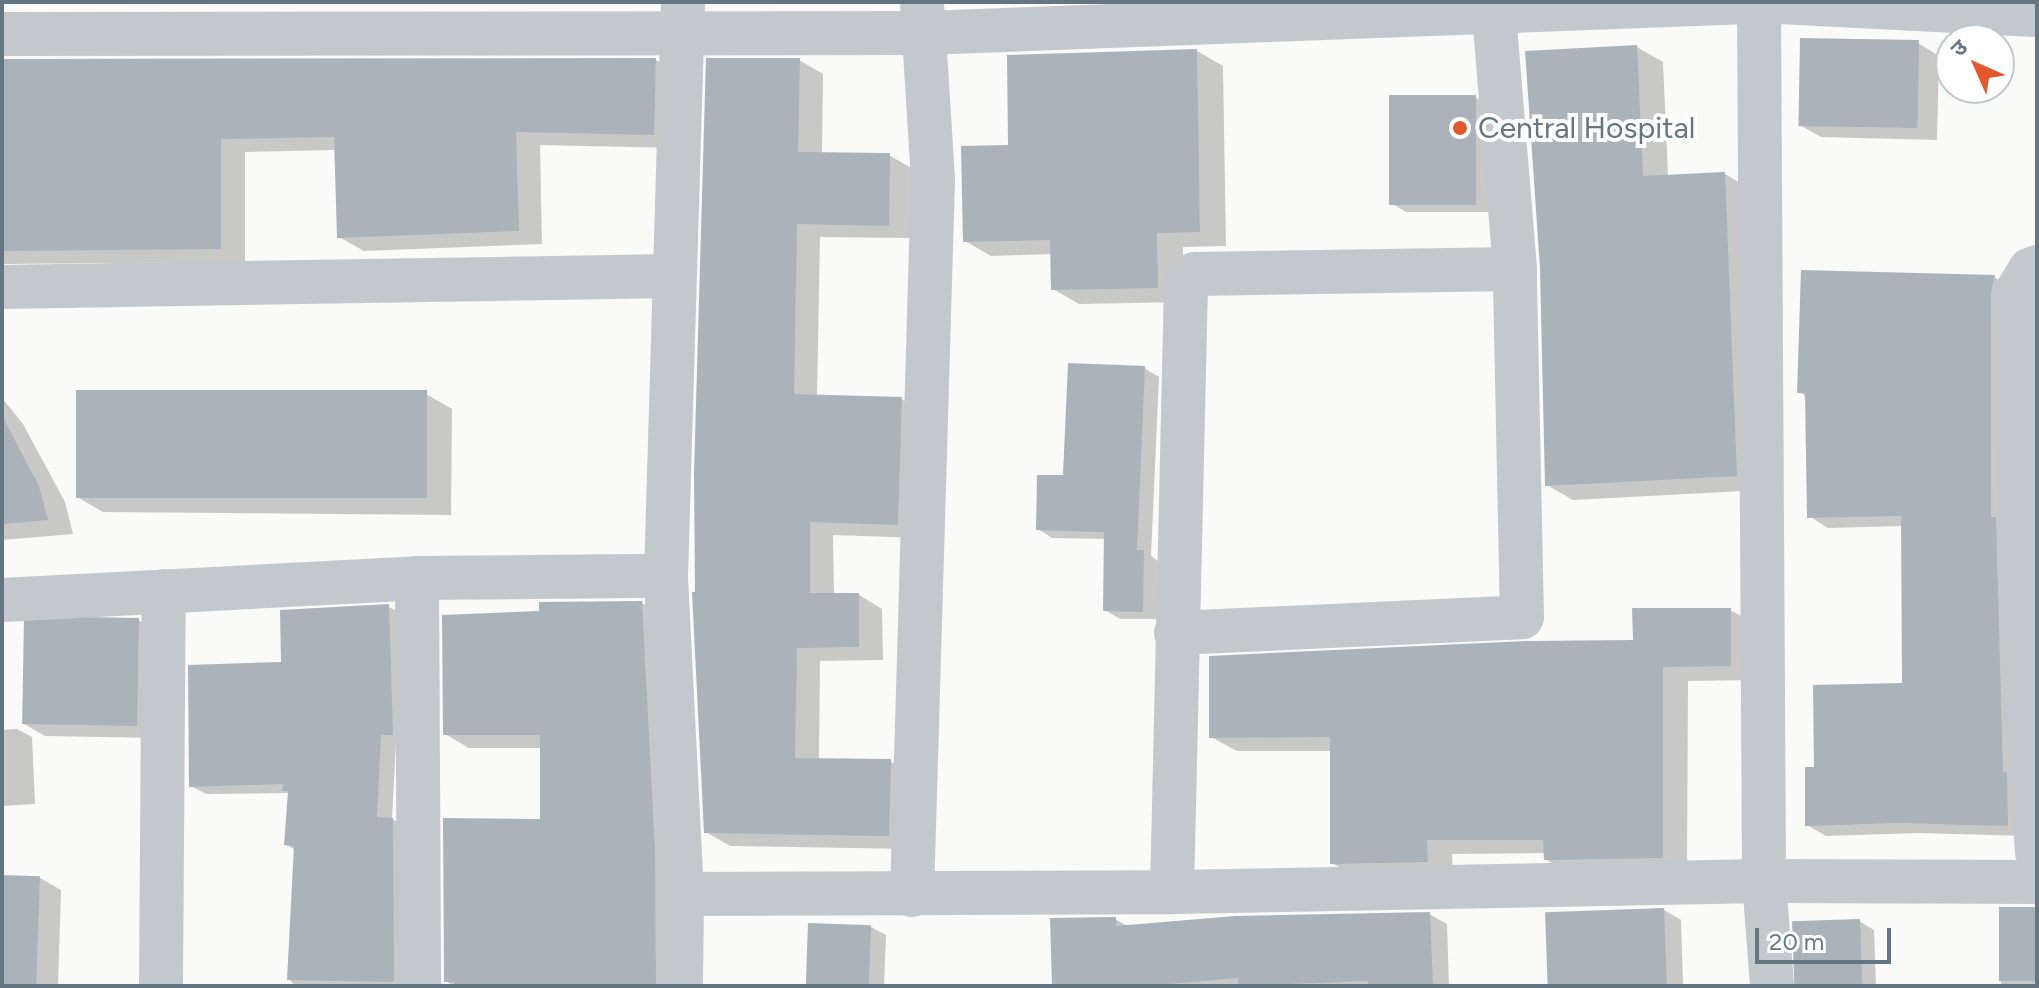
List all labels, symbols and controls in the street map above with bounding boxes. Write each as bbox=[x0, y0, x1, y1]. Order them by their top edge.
north arrow bbox=[1935, 24, 2015, 104]
text: उ bbox=[1945, 34, 1973, 62]
place label: Central Hospital bbox=[1478, 110, 1695, 146]
marker: Central Hospital bbox=[1449, 117, 1471, 139]
scale bar bbox=[1759, 912, 1895, 962]
text: 20 m bbox=[1769, 927, 1824, 956]

